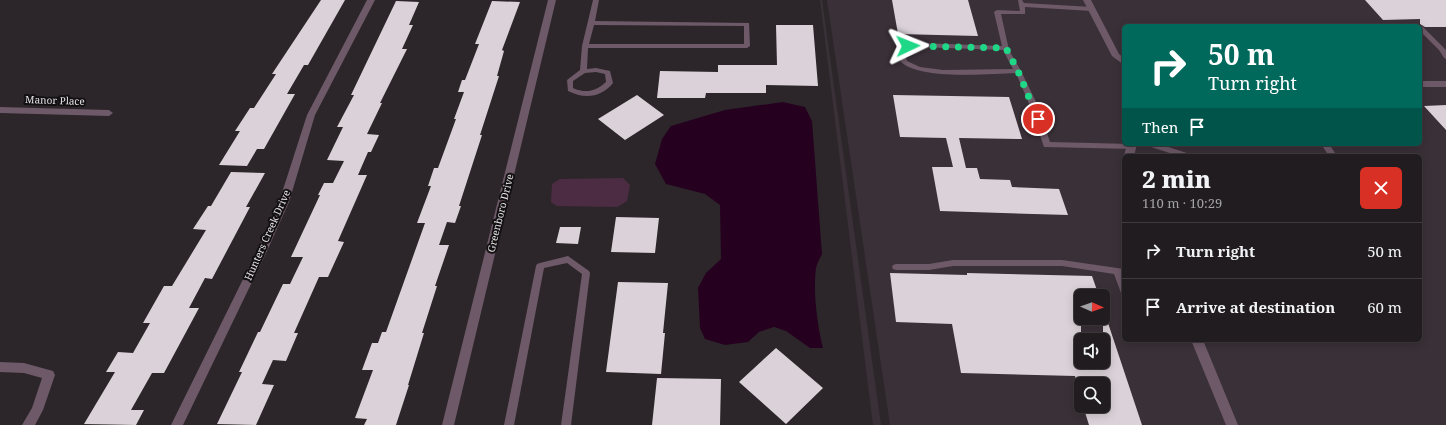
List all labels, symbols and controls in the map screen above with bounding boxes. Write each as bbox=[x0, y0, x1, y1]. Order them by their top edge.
position arrow bbox=[887, 25, 929, 67]
text: 50 m bbox=[1208, 35, 1275, 73]
icon: right bbox=[1142, 40, 1194, 92]
text: Turn right bbox=[1208, 71, 1297, 95]
street label: Manor Place bbox=[25, 92, 85, 108]
pin bbox=[1021, 102, 1055, 136]
icon: arrive bbox=[1027, 108, 1049, 130]
icon: arrive bbox=[1186, 116, 1208, 138]
text: Then bbox=[1142, 117, 1178, 137]
text: 2 min bbox=[1142, 162, 1211, 195]
button: close bbox=[1360, 167, 1402, 209]
street label: Greenboro Drive bbox=[483, 172, 517, 254]
street label: Hunters Creek Drive bbox=[241, 188, 293, 282]
text: 110 m · 10:29 bbox=[1142, 194, 1222, 212]
icon: right bbox=[1142, 240, 1164, 262]
text: Turn right bbox=[1176, 241, 1255, 261]
text: 50 m bbox=[1367, 241, 1402, 261]
north arrow bbox=[1074, 289, 1110, 325]
map controls bbox=[1074, 289, 1110, 413]
icon: arrive bbox=[1142, 296, 1164, 318]
text: Arrive at destination bbox=[1176, 297, 1335, 317]
text: 60 m bbox=[1367, 297, 1402, 317]
button: sound bbox=[1074, 333, 1110, 369]
button: search bbox=[1074, 377, 1110, 413]

